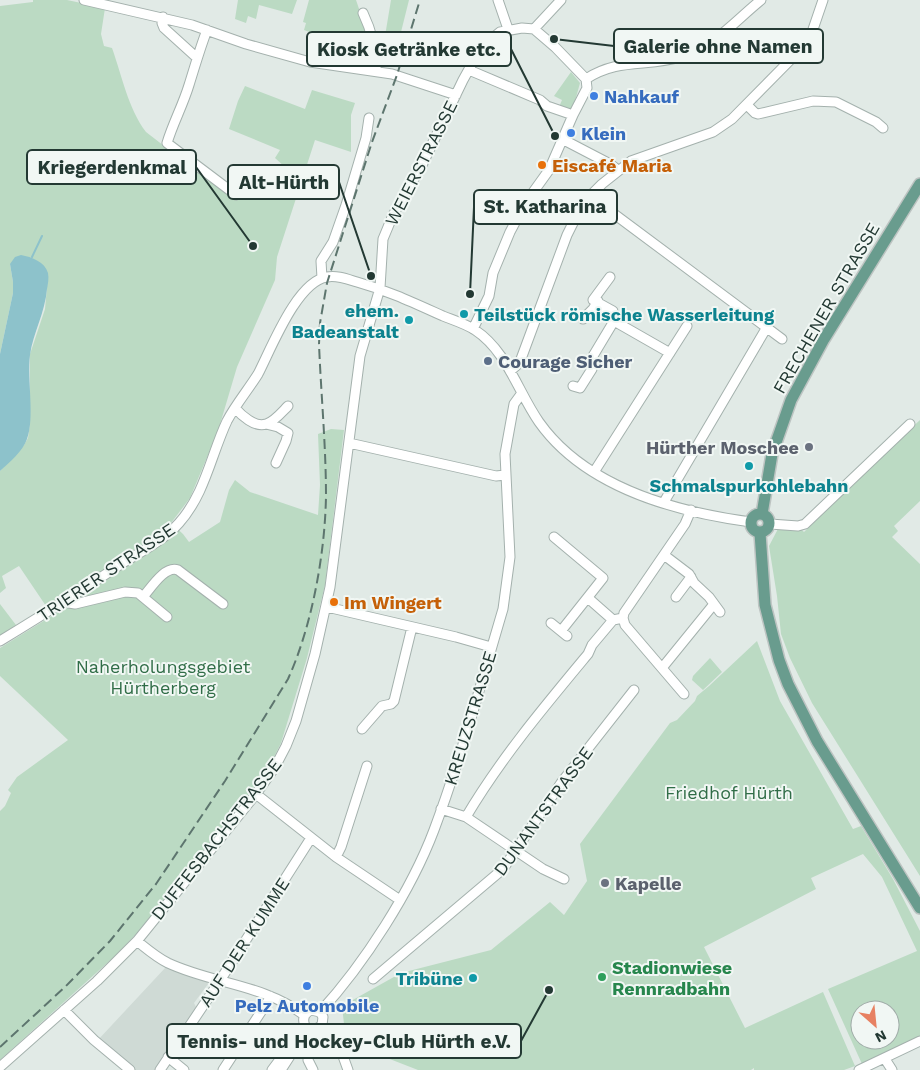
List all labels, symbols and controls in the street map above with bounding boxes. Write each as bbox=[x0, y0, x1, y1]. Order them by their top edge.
callout: Galerie ohne Namen bbox=[614, 29, 823, 63]
callout: Kiosk Getränke etc. bbox=[307, 32, 511, 66]
text: Galerie ohne Namen bbox=[623, 35, 813, 58]
text: Kiosk Getränke etc. bbox=[317, 38, 501, 61]
place label: Nahkauf bbox=[604, 86, 680, 107]
marker: Nahkauf bbox=[588, 90, 600, 102]
street label: WEIERSTRASSE bbox=[380, 97, 462, 229]
place label: Klein bbox=[581, 123, 626, 144]
marker: Klein bbox=[565, 127, 577, 139]
callout: Kriegerdenkmal bbox=[27, 150, 196, 184]
place label: Eiscafé Maria bbox=[552, 155, 672, 176]
text: Kriegerdenkmal bbox=[37, 156, 187, 179]
marker: Eiscafé Maria bbox=[536, 159, 548, 171]
callout: Alt-Hürth bbox=[228, 165, 339, 199]
text: Alt-Hürth bbox=[239, 171, 329, 194]
callout: St. Katharina bbox=[474, 190, 617, 224]
text: St. Katharina bbox=[483, 195, 607, 218]
street label: FRECHENER STRASSE bbox=[768, 219, 884, 397]
place label: ehem. Badeanstalt bbox=[292, 300, 399, 342]
place label: Teilstück römische Wasserleitung bbox=[474, 304, 775, 325]
marker: Teilstück römische Wasserleitung bbox=[458, 308, 470, 320]
marker: ehem. Badeanstalt bbox=[403, 314, 415, 326]
place label: Courage Sicher bbox=[498, 351, 633, 372]
marker: Courage Sicher bbox=[482, 355, 494, 367]
place label: Hürther Moschee bbox=[646, 437, 799, 458]
marker: Hürther Moschee bbox=[803, 441, 815, 453]
marker: Schmalspurkohlebahn bbox=[743, 460, 755, 472]
place label: Schmalspurkohlebahn bbox=[650, 475, 848, 496]
street label: TRIERER STRASSE bbox=[33, 518, 179, 626]
place label: Im Wingert bbox=[344, 592, 442, 613]
marker: Im Wingert bbox=[328, 596, 340, 608]
street label: KREUZSTRASSE bbox=[440, 648, 500, 788]
park label: Naherholungsgebiet Hürtherberg bbox=[76, 656, 251, 698]
street label: DUNANTSTRASSE bbox=[489, 742, 597, 880]
street label: DUFFESBACHSTRASSE bbox=[146, 754, 286, 924]
park label: Friedhof Hürth bbox=[665, 782, 793, 803]
street label: AUF DER KUMME bbox=[194, 873, 294, 1011]
place label: Kapelle bbox=[615, 873, 682, 894]
marker: Kapelle bbox=[599, 877, 611, 889]
place label: Stadionwiese Rennradbahn bbox=[612, 957, 732, 999]
place label: Tribüne bbox=[395, 968, 463, 989]
marker: Stadionwiese Rennradbahn bbox=[596, 971, 608, 983]
marker: Tribüne bbox=[467, 972, 479, 984]
marker: Pelz Automobile bbox=[301, 980, 313, 992]
place label: Pelz Automobile bbox=[235, 995, 379, 1016]
north arrow bbox=[850, 1000, 900, 1050]
callout: Tennis- und Hockey-Club Hürth e.V. bbox=[167, 1024, 521, 1058]
text: N bbox=[873, 1027, 889, 1046]
text: Tennis- und Hockey-Club Hürth e.V. bbox=[177, 1030, 511, 1053]

